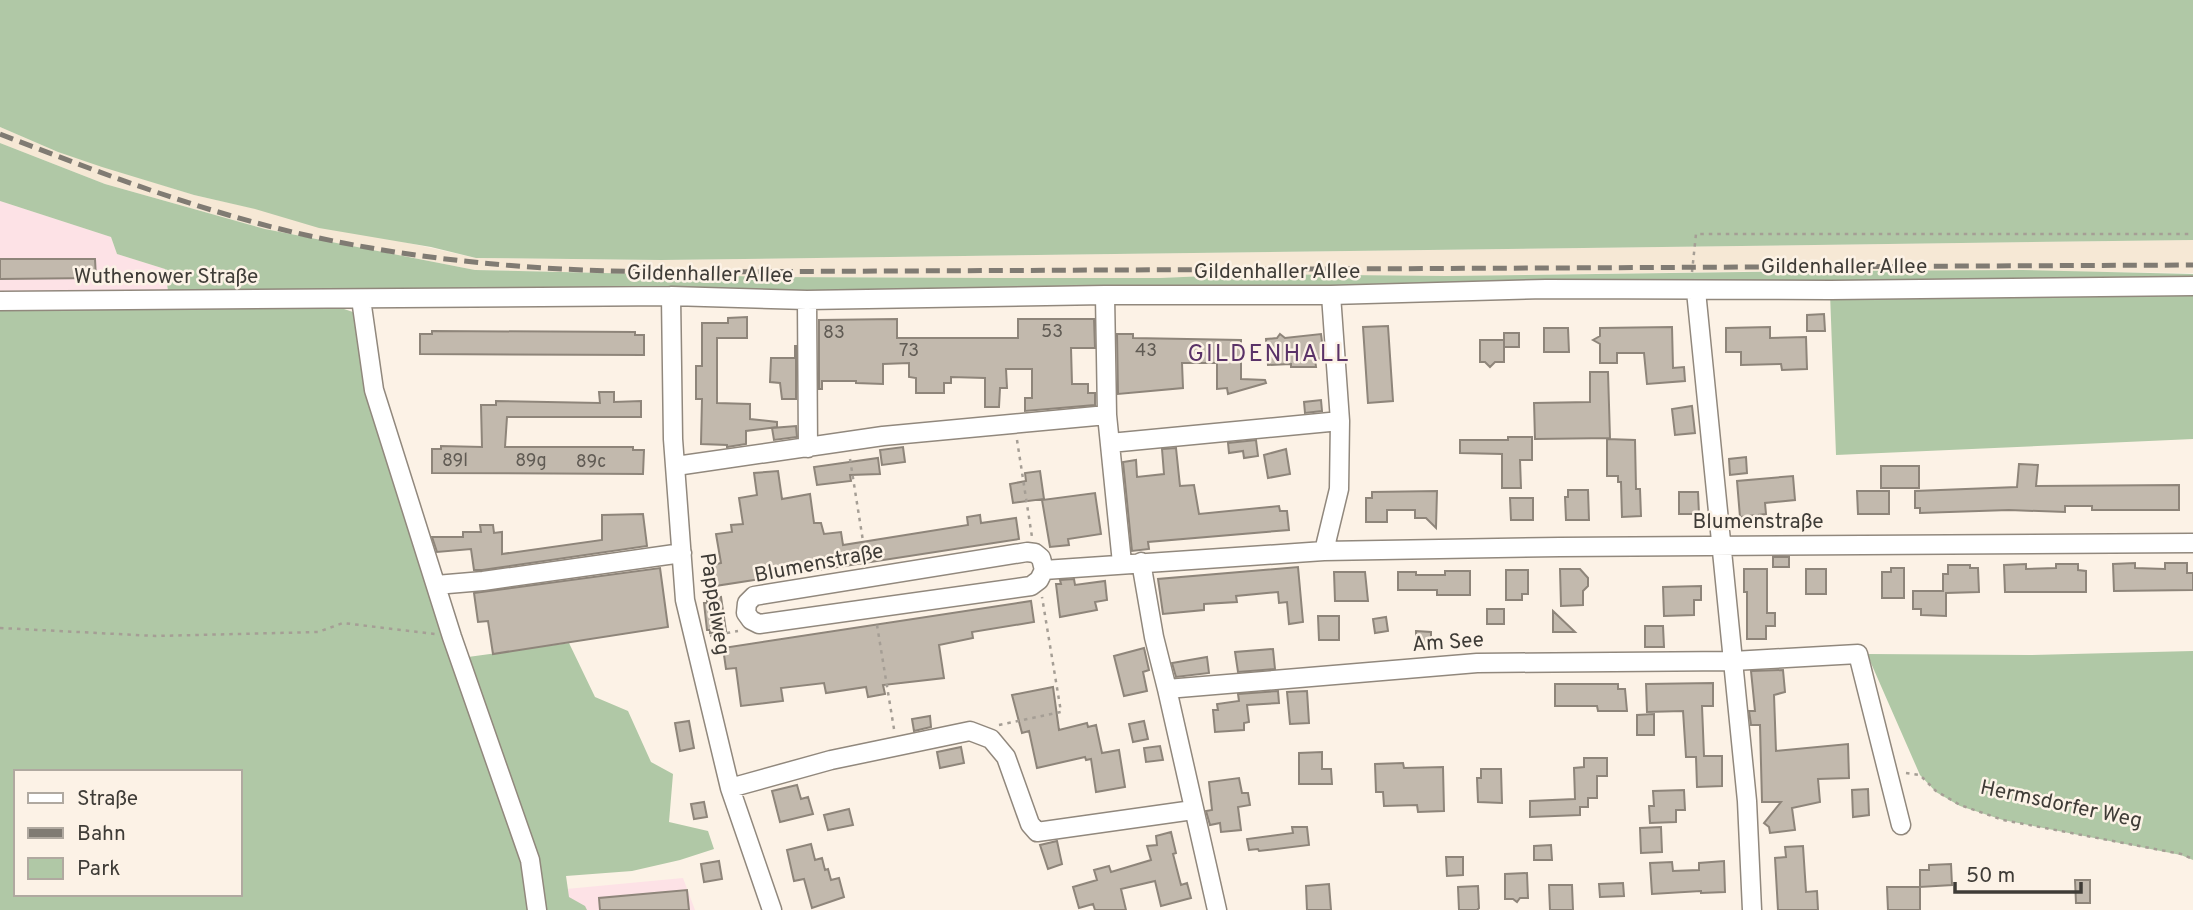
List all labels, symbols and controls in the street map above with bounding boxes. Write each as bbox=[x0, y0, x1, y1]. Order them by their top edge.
street label: Gildenhaller Allee bbox=[1761, 254, 1927, 281]
street label: Gildenhaller Allee bbox=[1194, 259, 1360, 286]
street label: Gildenhaller Allee bbox=[627, 260, 793, 290]
street label: Wuthenower Straße bbox=[74, 264, 258, 291]
house number: 53 bbox=[1041, 321, 1063, 344]
house number: 83 bbox=[823, 322, 845, 345]
house number: 73 bbox=[899, 340, 919, 363]
house number: 43 bbox=[1135, 340, 1157, 363]
district label: GILDENHALL bbox=[1188, 340, 1350, 370]
house number: 89l bbox=[442, 450, 468, 473]
house number: 89g bbox=[515, 450, 547, 473]
house number: 89c bbox=[576, 451, 606, 474]
street label: Blumenstraße bbox=[1692, 509, 1824, 536]
street label: Blumenstraße bbox=[752, 538, 886, 590]
street label: Pappelweg bbox=[693, 551, 735, 657]
street label: Am See bbox=[1411, 627, 1485, 659]
legend bbox=[14, 770, 242, 896]
street label: Hermsdorfer Weg bbox=[1978, 775, 2144, 835]
text: Straße bbox=[77, 786, 138, 813]
text: Bahn bbox=[77, 821, 126, 848]
scale bar bbox=[1955, 850, 2081, 894]
text: Park bbox=[77, 856, 120, 883]
text: 50 m bbox=[1966, 863, 2015, 890]

